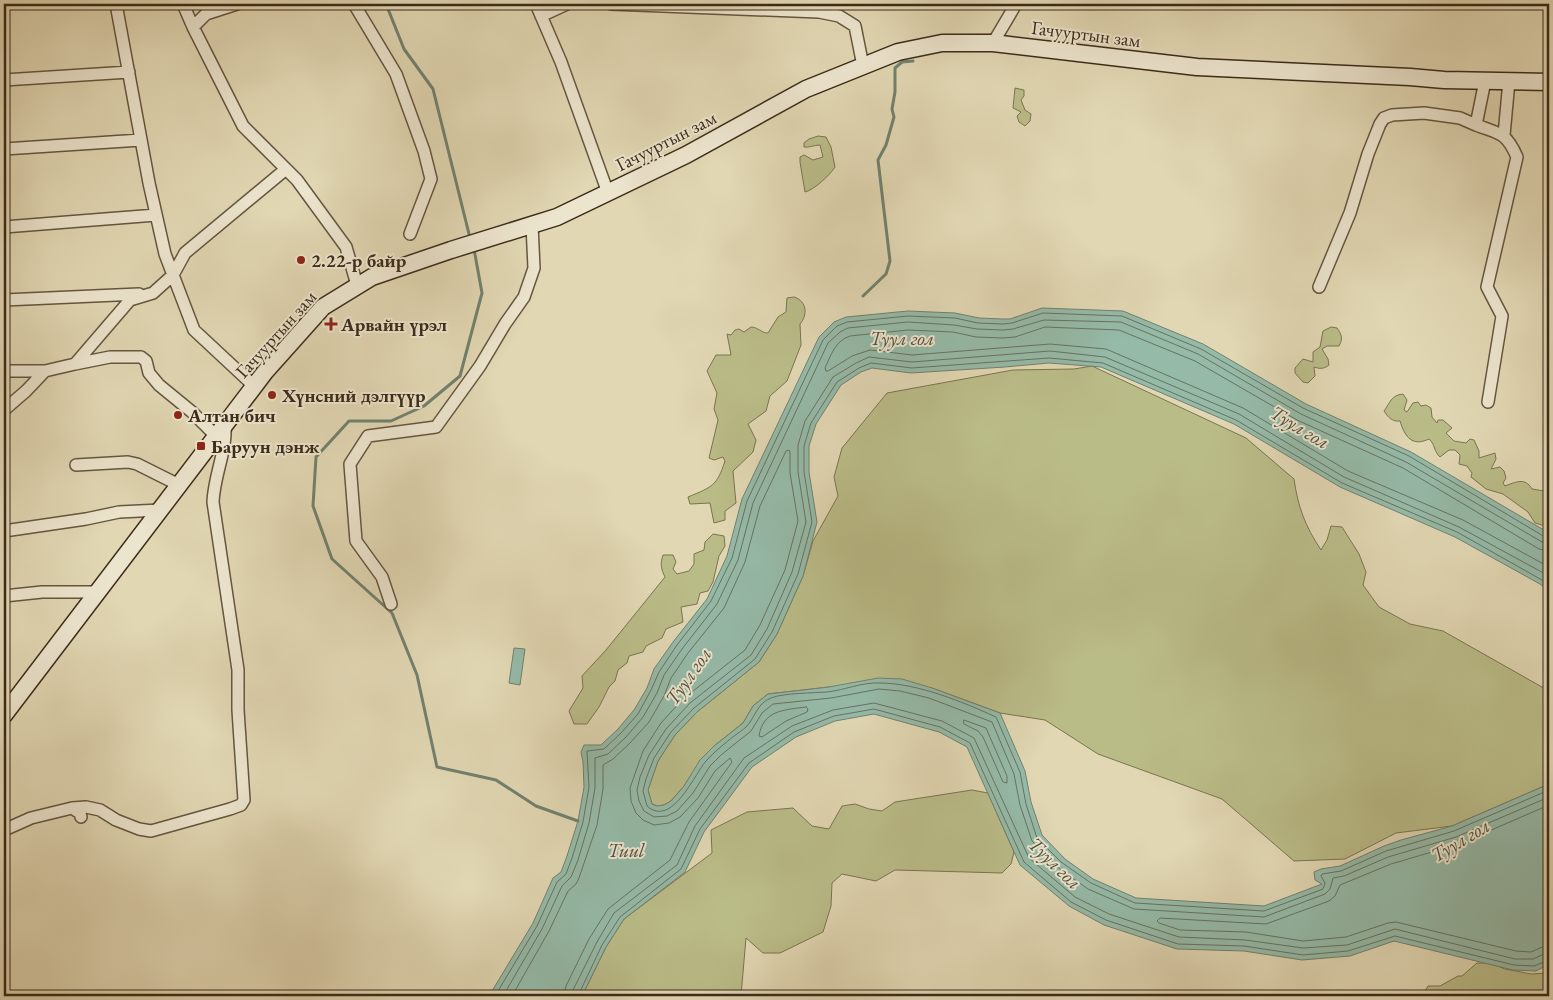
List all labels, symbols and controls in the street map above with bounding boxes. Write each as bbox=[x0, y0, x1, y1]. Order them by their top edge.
street label: Гачууртын зам bbox=[1030, 15, 1142, 53]
street label: Гачууртын зам bbox=[611, 105, 721, 177]
place label: 2.22-р байр bbox=[311, 248, 407, 273]
marker: 2.22-р байр bbox=[295, 254, 307, 266]
street label: Гачууртын зам bbox=[230, 285, 322, 383]
place label: Арвайн үрэл bbox=[340, 312, 447, 337]
marker: Арвайн үрэл bbox=[325, 318, 337, 330]
water label: Туул гол bbox=[870, 325, 934, 351]
place label: Хүнсний дэлгүүр bbox=[281, 383, 426, 408]
marker: Хүнсний дэлгүүр bbox=[266, 389, 278, 401]
water label: Туул гол bbox=[1266, 399, 1334, 455]
place label: Алтан бич bbox=[187, 403, 276, 428]
marker: Алтан бич bbox=[172, 409, 184, 421]
place label: Баруун дэнж bbox=[211, 434, 320, 459]
marker: Баруун дэнж bbox=[195, 440, 207, 452]
water label: Туул гол bbox=[659, 642, 717, 710]
water label: Туул гол bbox=[1426, 812, 1494, 868]
water label: Туул гол bbox=[1023, 831, 1087, 895]
water label: Tuul bbox=[607, 837, 646, 863]

